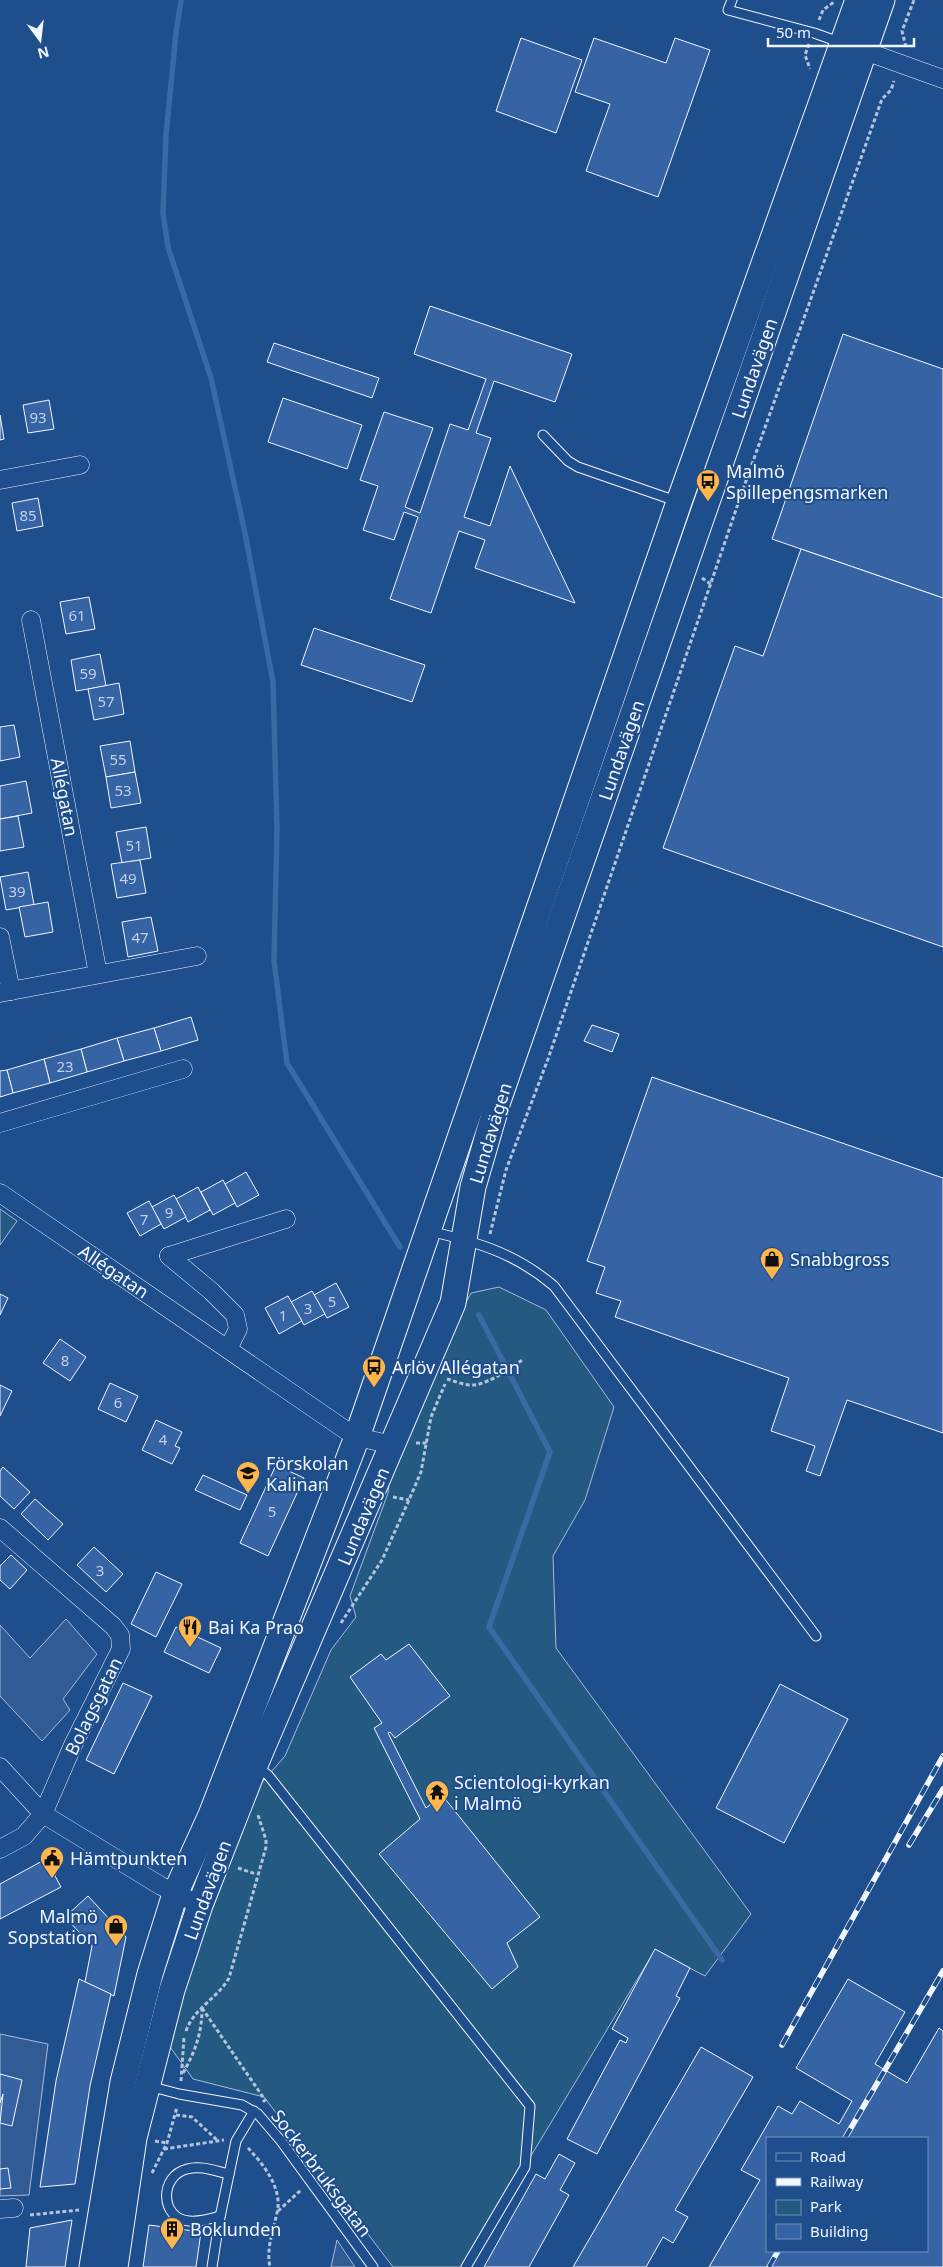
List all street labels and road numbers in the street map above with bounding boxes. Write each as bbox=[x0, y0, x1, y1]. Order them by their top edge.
street label: Lundavägen bbox=[726, 315, 782, 421]
street label: Lundavägen bbox=[593, 697, 649, 803]
street label: Allégatan bbox=[46, 756, 84, 838]
street label: Lundavägen bbox=[463, 1080, 517, 1186]
street label: Allégatan bbox=[74, 1239, 154, 1303]
street label: Lundavägen bbox=[332, 1463, 394, 1569]
street label: Bolagsgatan bbox=[59, 1653, 127, 1759]
street label: Lundavägen bbox=[178, 1837, 236, 1943]
street label: Sockerbruksgatan bbox=[266, 2105, 378, 2241]

